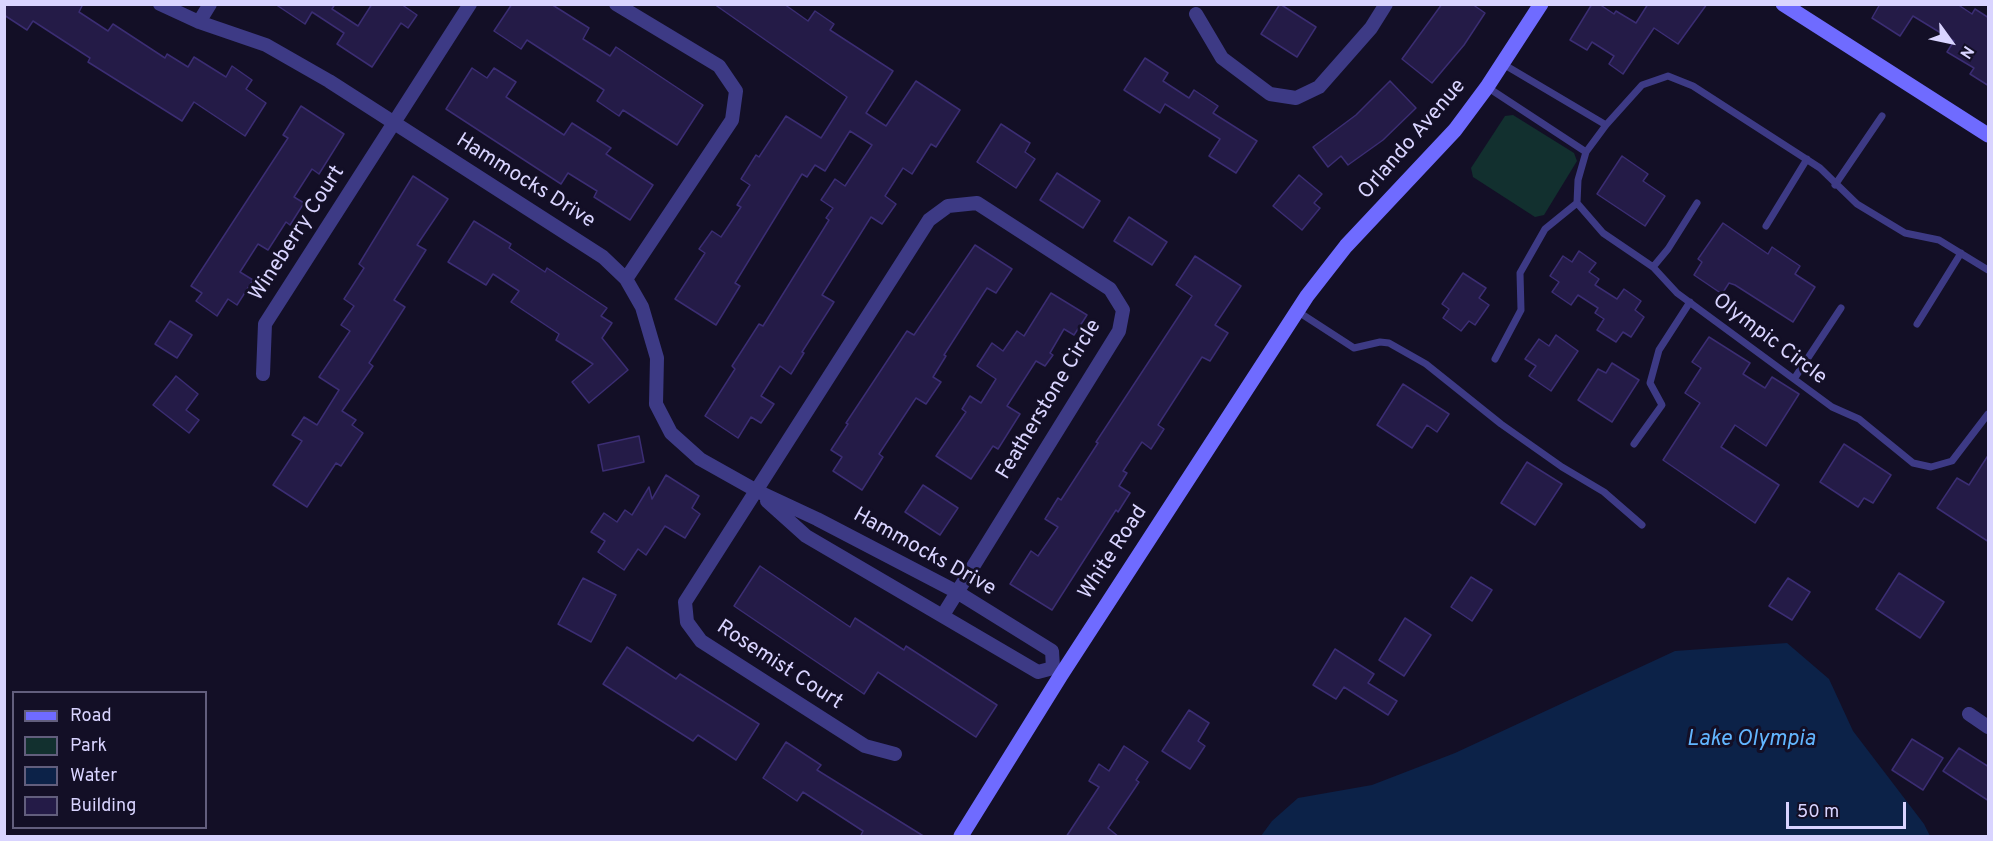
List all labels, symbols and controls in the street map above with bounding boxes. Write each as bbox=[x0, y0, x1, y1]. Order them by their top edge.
north arrow bbox=[1921, 12, 1981, 72]
text: N bbox=[1955, 42, 1978, 62]
street label: Orlando Avenue bbox=[1354, 75, 1472, 205]
street label: Hammocks Drive bbox=[451, 129, 599, 235]
street label: Wineberry Court bbox=[245, 162, 351, 306]
street label: Olympic Circle bbox=[1707, 289, 1831, 391]
street label: Featherstone Circle bbox=[992, 315, 1108, 485]
street label: White Road bbox=[1074, 501, 1154, 605]
street label: Hammocks Drive bbox=[848, 503, 1000, 603]
street label: Rosemist Court bbox=[711, 616, 847, 716]
legend bbox=[12, 691, 207, 829]
text: Road bbox=[70, 705, 112, 728]
water label: Lake Olympia bbox=[1687, 728, 1815, 754]
text: Park bbox=[70, 735, 107, 758]
text: Water bbox=[70, 765, 117, 788]
scale bar bbox=[1789, 790, 1909, 828]
text: Building bbox=[70, 795, 136, 818]
text: 50 m bbox=[1797, 801, 1839, 824]

